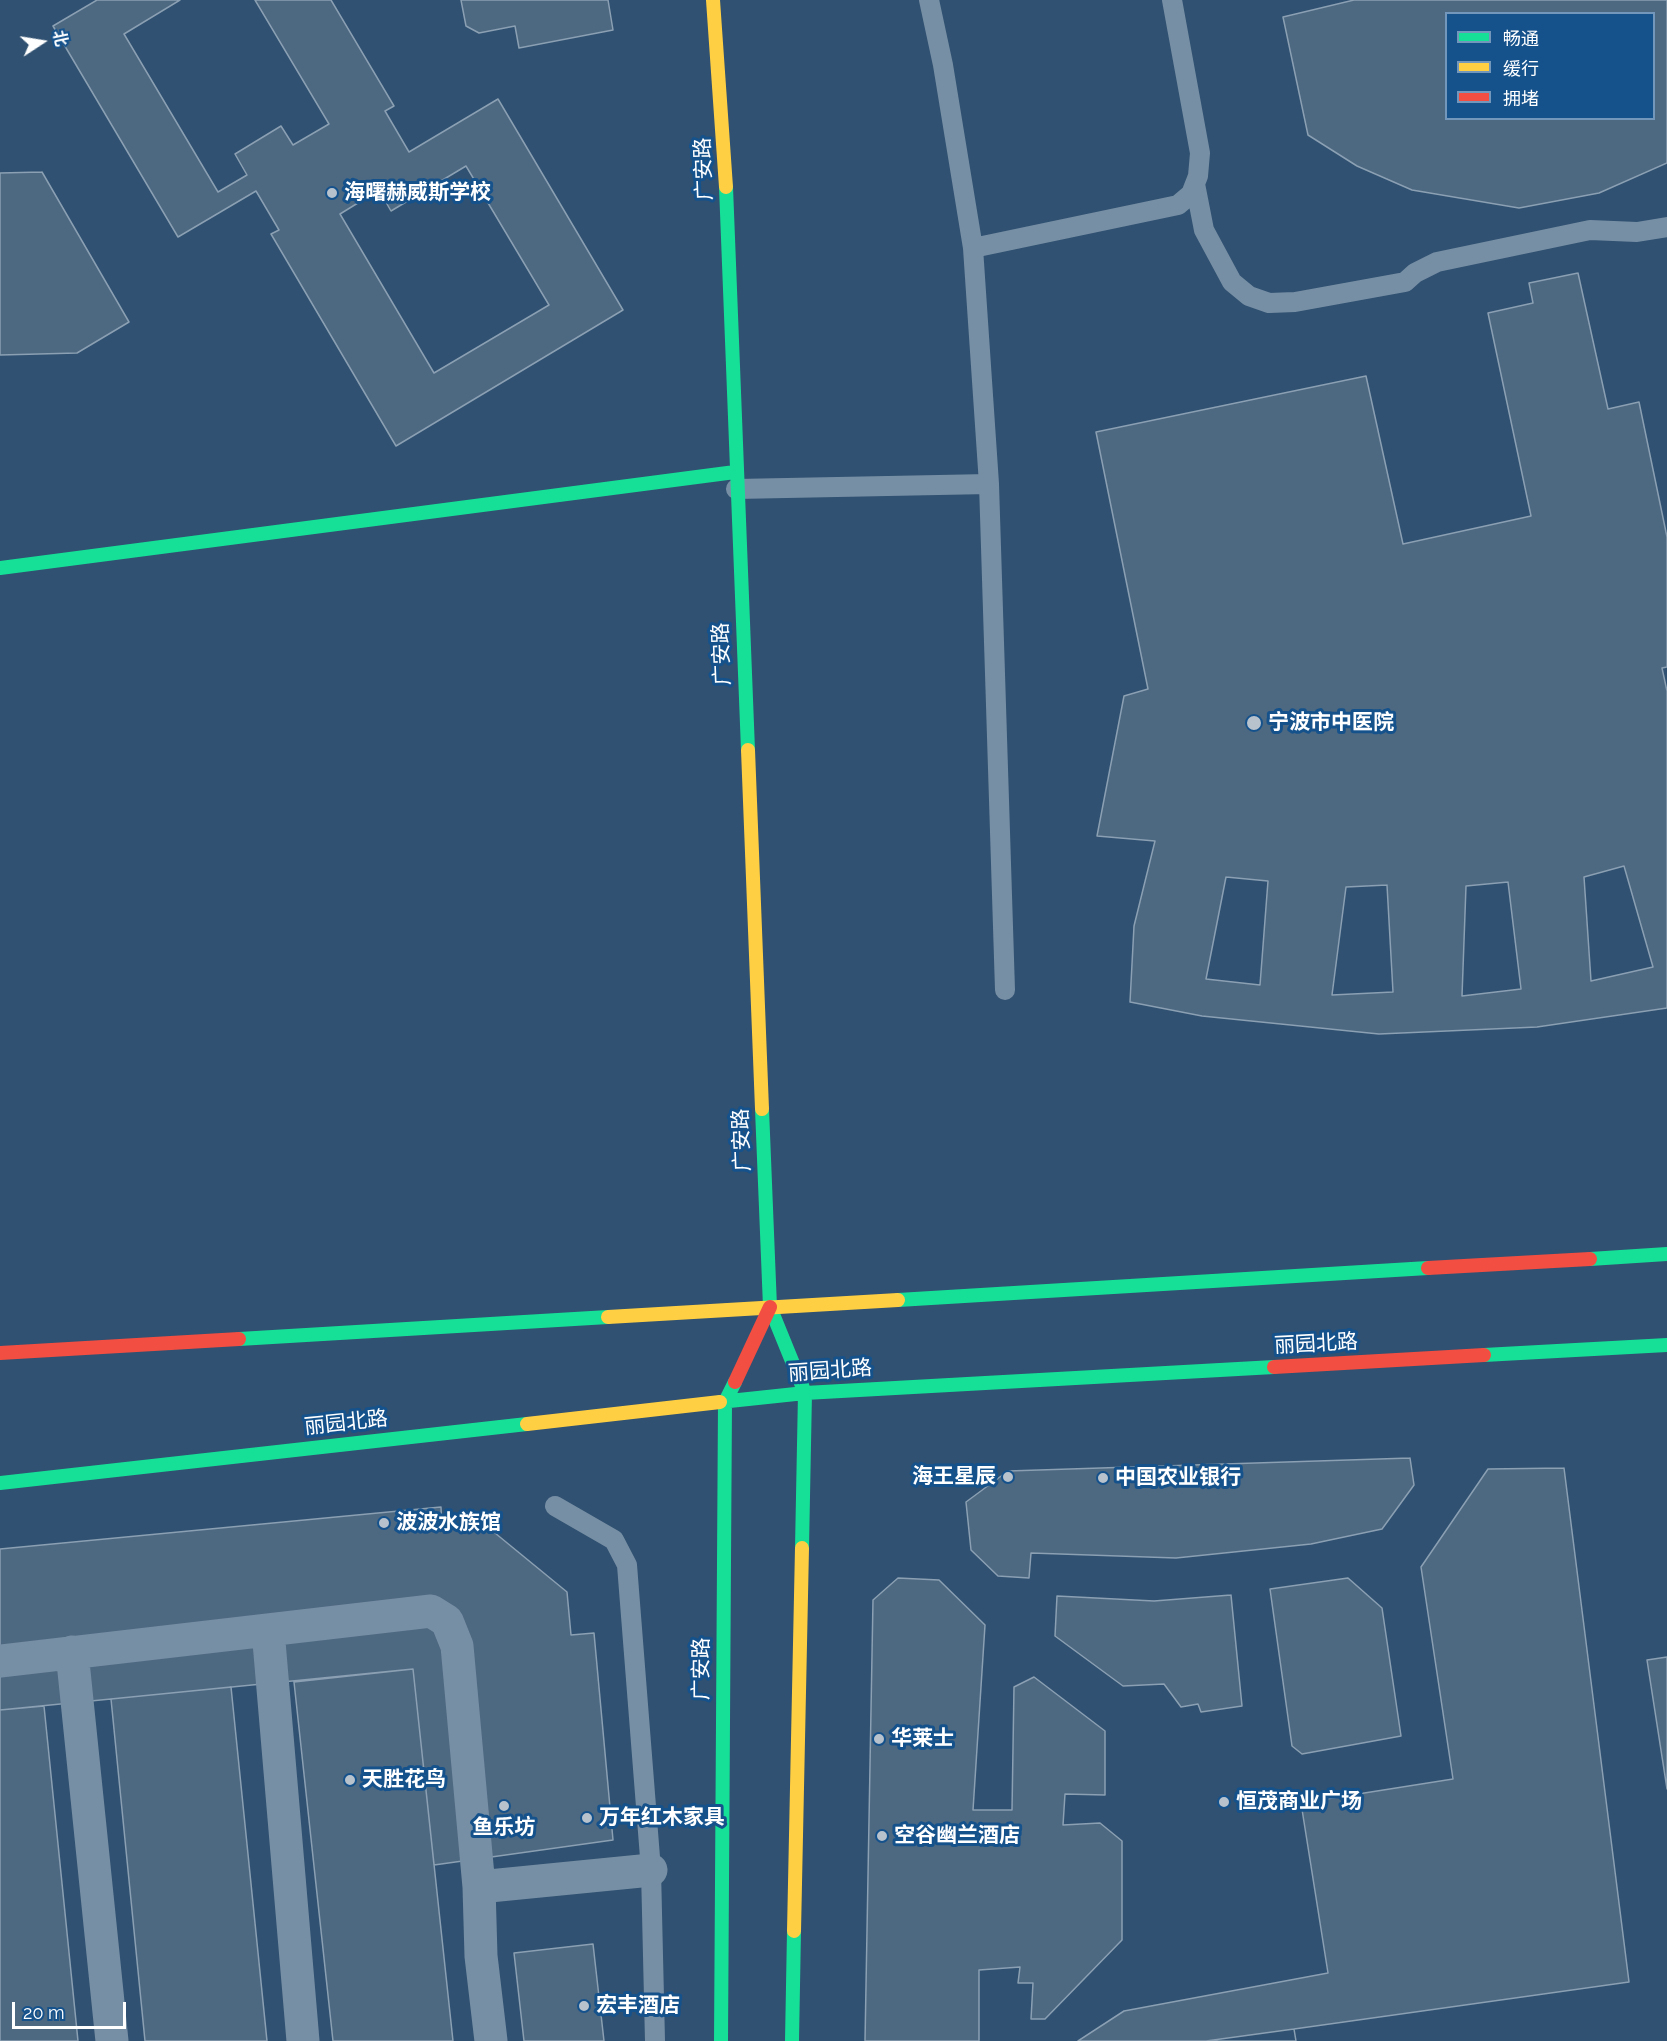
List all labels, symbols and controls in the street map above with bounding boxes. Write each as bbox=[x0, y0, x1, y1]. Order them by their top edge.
north arrow bbox=[12, 12, 72, 72]
legend bbox=[1445, 12, 1655, 120]
text: 北 bbox=[49, 28, 71, 48]
text: 畅通 bbox=[1503, 28, 1539, 49]
text: 缓行 bbox=[1503, 58, 1539, 79]
text: 拥堵 bbox=[1503, 88, 1539, 109]
street label: 广安路 bbox=[690, 137, 718, 201]
place label: 海曙赫威斯学校 bbox=[344, 180, 491, 206]
marker: 海曙赫威斯学校 bbox=[325, 186, 339, 200]
street label: 广安路 bbox=[708, 622, 736, 686]
place label: 宁波市中医院 bbox=[1268, 710, 1394, 736]
marker: 宁波市中医院 bbox=[1245, 714, 1263, 732]
street label: 广安路 bbox=[728, 1108, 756, 1172]
street label: 丽园北路 bbox=[1273, 1329, 1359, 1359]
street label: 丽园北路 bbox=[787, 1356, 873, 1386]
street label: 丽园北路 bbox=[303, 1406, 389, 1440]
place label: 海王星辰 bbox=[912, 1464, 996, 1490]
place label: 中国农业银行 bbox=[1115, 1465, 1241, 1491]
marker: 海王星辰 bbox=[1001, 1470, 1015, 1484]
marker: 中国农业银行 bbox=[1096, 1471, 1110, 1485]
place label: 波波水族馆 bbox=[396, 1510, 501, 1536]
marker: 波波水族馆 bbox=[377, 1516, 391, 1530]
street label: 广安路 bbox=[689, 1638, 715, 1700]
place label: 华莱士 bbox=[891, 1726, 954, 1752]
marker: 华莱士 bbox=[872, 1732, 886, 1746]
place label: 天胜花鸟 bbox=[362, 1767, 446, 1793]
marker: 天胜花鸟 bbox=[343, 1773, 357, 1787]
place label: 恒茂商业广场 bbox=[1236, 1789, 1362, 1815]
marker: 恒茂商业广场 bbox=[1217, 1795, 1231, 1809]
marker: 鱼乐坊 bbox=[497, 1799, 511, 1813]
place label: 万年红木家具 bbox=[599, 1805, 725, 1831]
marker: 万年红木家具 bbox=[580, 1811, 594, 1825]
place label: 鱼乐坊 bbox=[473, 1815, 535, 1841]
place label: 空谷幽兰酒店 bbox=[894, 1823, 1020, 1849]
marker: 空谷幽兰酒店 bbox=[875, 1829, 889, 1843]
scale bar bbox=[15, 1990, 129, 2028]
place label: 宏丰酒店 bbox=[596, 1993, 680, 2019]
marker: 宏丰酒店 bbox=[577, 1999, 591, 2013]
text: 20 m bbox=[23, 2002, 65, 2023]

